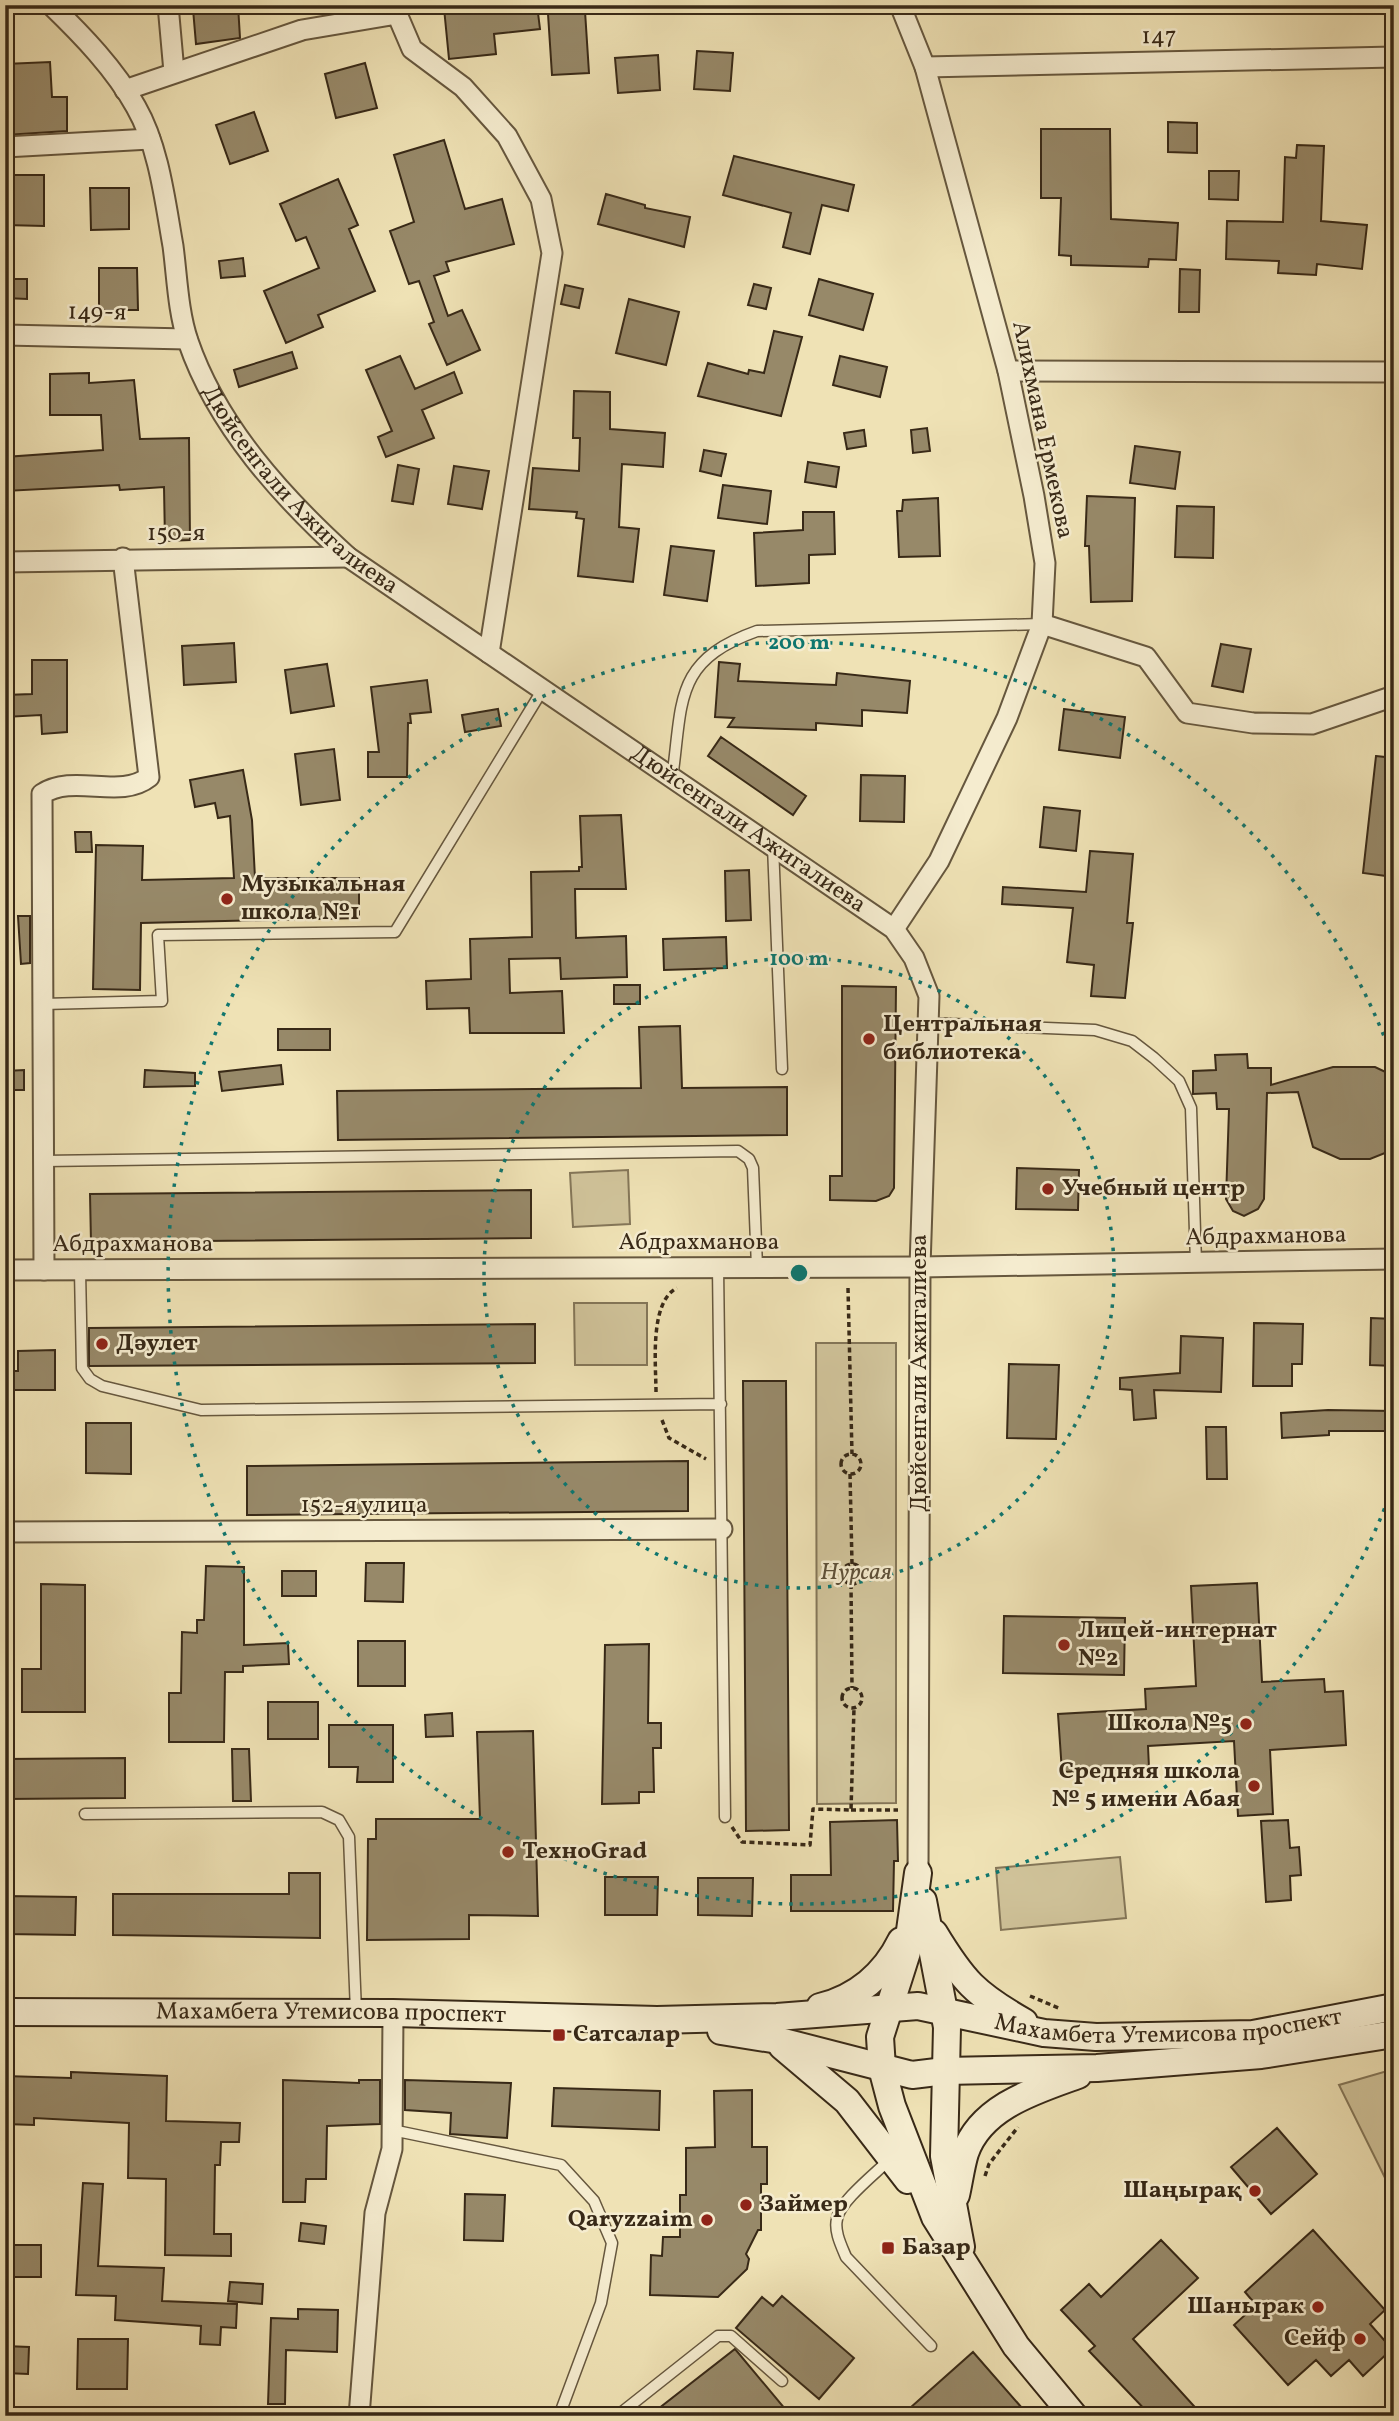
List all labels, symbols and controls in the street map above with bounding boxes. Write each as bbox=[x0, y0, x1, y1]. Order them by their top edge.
street label: 147 bbox=[1141, 20, 1177, 54]
street label: 149-я bbox=[67, 295, 127, 331]
street label: Алихмана Ермекова bbox=[1002, 318, 1082, 542]
street label: Дюйсенгали Ажигалиева bbox=[193, 379, 405, 603]
street label: 150-я bbox=[147, 517, 205, 551]
text: 200 m bbox=[768, 629, 830, 658]
street label: Дюйсенгали Ажигалиева bbox=[624, 737, 873, 922]
place label: Музыкальная школа №1 bbox=[241, 868, 405, 930]
marker: Музыкальная школа №1 bbox=[219, 891, 235, 907]
text: 100 m bbox=[769, 945, 829, 974]
place label: Центральная библиотека bbox=[883, 1008, 1042, 1070]
marker: Центральная библиотека bbox=[861, 1031, 877, 1047]
place label: Учебный центр bbox=[1062, 1172, 1245, 1206]
marker: Учебный центр bbox=[1040, 1181, 1056, 1197]
street label: Абдрахманова bbox=[1185, 1219, 1347, 1255]
street label: Абдрахманова bbox=[618, 1226, 780, 1260]
street label: Абдрахманова bbox=[52, 1228, 214, 1262]
street label: Дюйсенгали Ажигалиева bbox=[903, 1234, 937, 1512]
centre of rings bbox=[787, 1261, 811, 1285]
place label: Дәулет bbox=[116, 1327, 198, 1361]
marker: Дәулет bbox=[94, 1336, 110, 1352]
street label: 152-я улица bbox=[300, 1489, 428, 1523]
park label: Нурсая bbox=[820, 1556, 892, 1590]
place label: Лицей-интернат №2 bbox=[1078, 1614, 1277, 1676]
marker: Лицей-интернат №2 bbox=[1056, 1637, 1072, 1653]
place label: Школа №5 bbox=[1107, 1707, 1232, 1741]
marker: Школа №5 bbox=[1238, 1716, 1254, 1732]
place label: Средняя школа № 5 имени Абая bbox=[1052, 1755, 1240, 1817]
marker: Средняя школа № 5 имени Абая bbox=[1246, 1778, 1262, 1794]
place label: ТехноGrad bbox=[522, 1835, 648, 1869]
marker: ТехноGrad bbox=[500, 1844, 516, 1860]
street label: Махамбета Утемисова проспект bbox=[156, 1995, 507, 2033]
street label: Махамбета Утемисова проспект bbox=[991, 2000, 1345, 2054]
place label: Сатсалар bbox=[573, 2018, 680, 2052]
marker: Сатсалар bbox=[551, 2027, 567, 2043]
place label: Шаңырақ bbox=[1123, 2174, 1242, 2208]
marker: Шаңырақ bbox=[1247, 2183, 1263, 2199]
place label: Займер bbox=[760, 2188, 848, 2222]
marker: Займер bbox=[738, 2197, 754, 2213]
place label: Qaryzzaim bbox=[568, 2203, 693, 2237]
marker: Qaryzzaim bbox=[699, 2212, 715, 2228]
place label: Базар bbox=[902, 2231, 971, 2265]
marker: Базар bbox=[880, 2240, 896, 2256]
place label: Шанырак bbox=[1187, 2290, 1304, 2324]
marker: Шанырак bbox=[1310, 2299, 1326, 2315]
place label: Сейф bbox=[1284, 2322, 1346, 2356]
marker: Сейф bbox=[1352, 2331, 1368, 2347]

